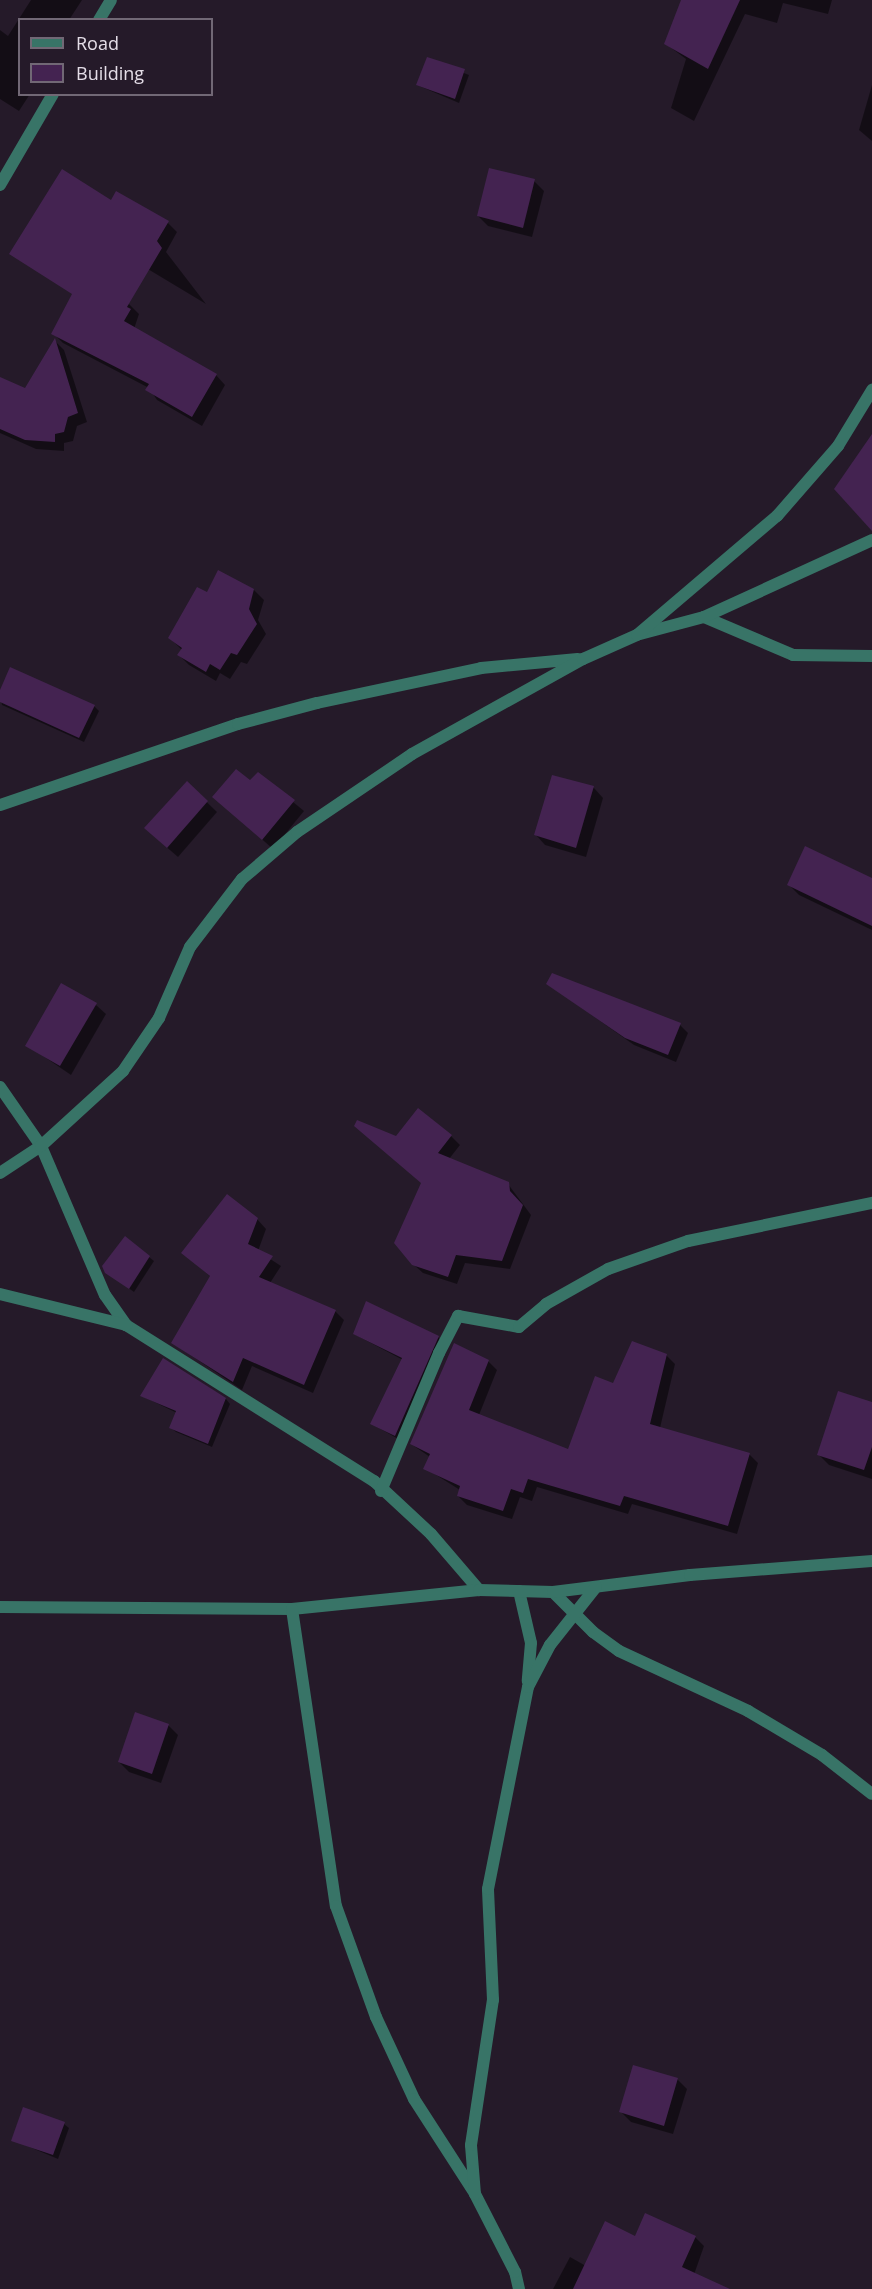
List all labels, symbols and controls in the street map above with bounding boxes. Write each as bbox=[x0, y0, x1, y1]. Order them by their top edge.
legend bbox=[18, 18, 213, 96]
text: Road bbox=[76, 31, 119, 55]
text: Building bbox=[76, 61, 144, 85]

